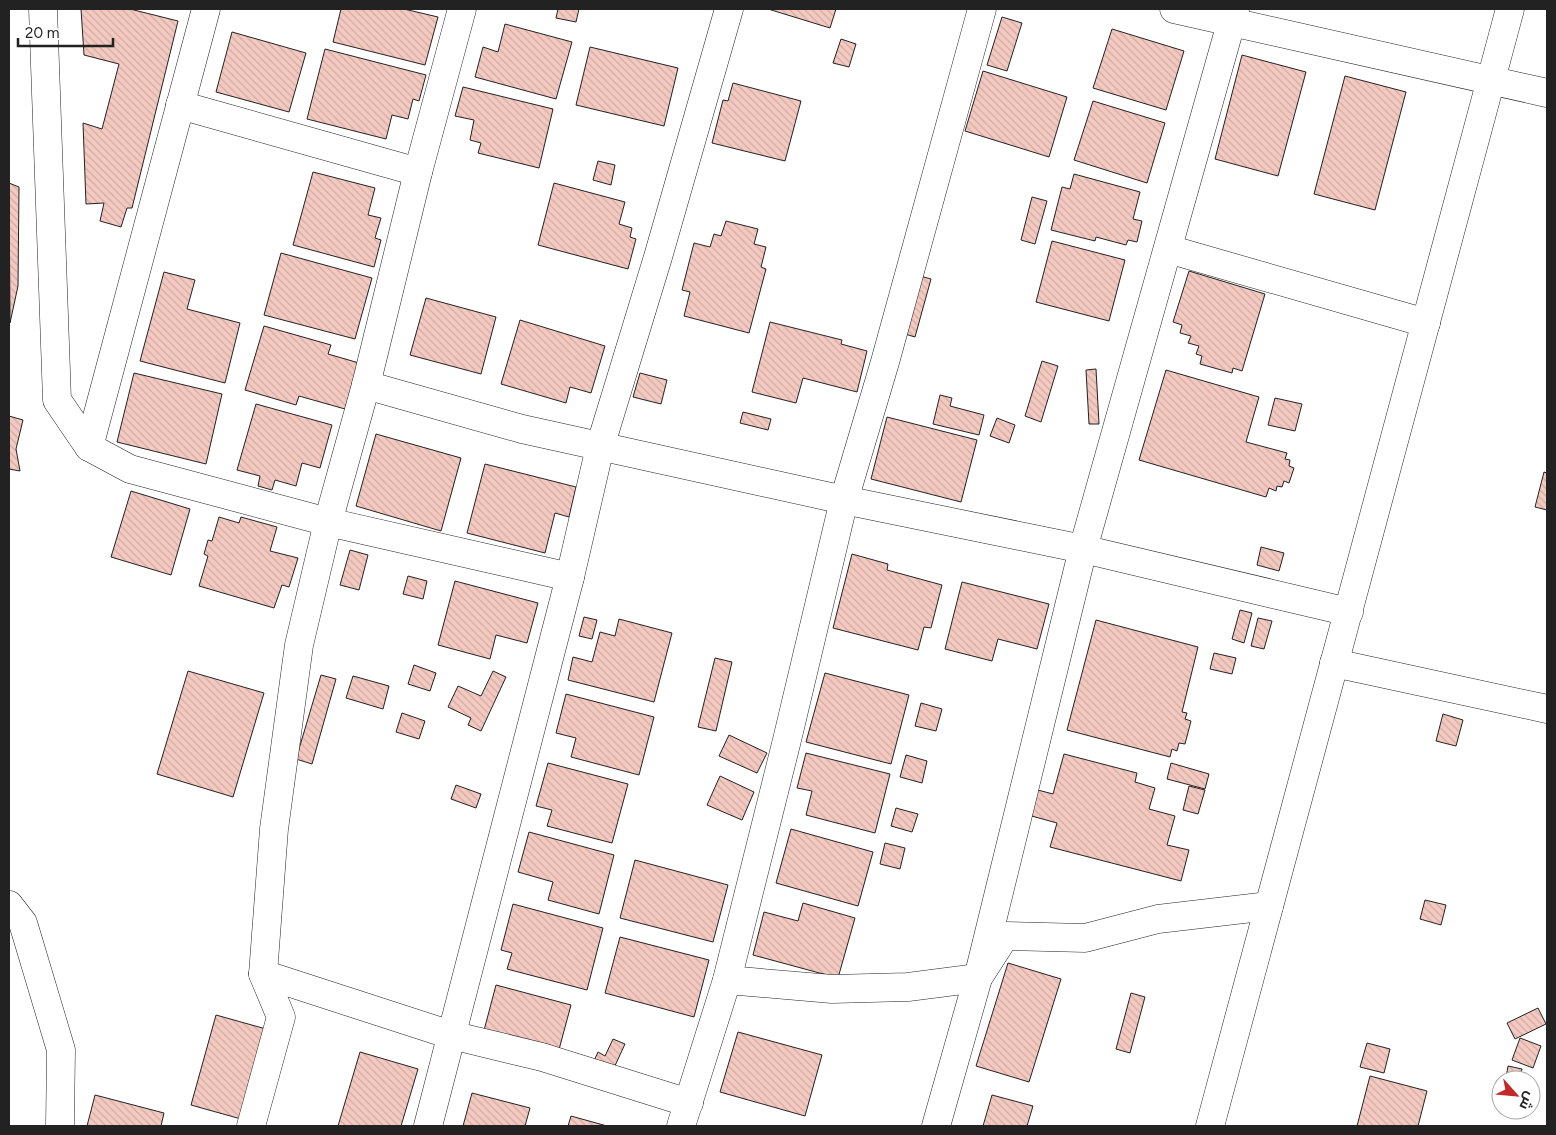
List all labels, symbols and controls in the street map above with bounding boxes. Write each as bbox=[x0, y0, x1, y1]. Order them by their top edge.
scale bar bbox=[18, 15, 112, 47]
text: 20 m bbox=[25, 24, 59, 42]
north arrow bbox=[1491, 1070, 1541, 1120]
text: ش bbox=[1515, 1089, 1539, 1113]

